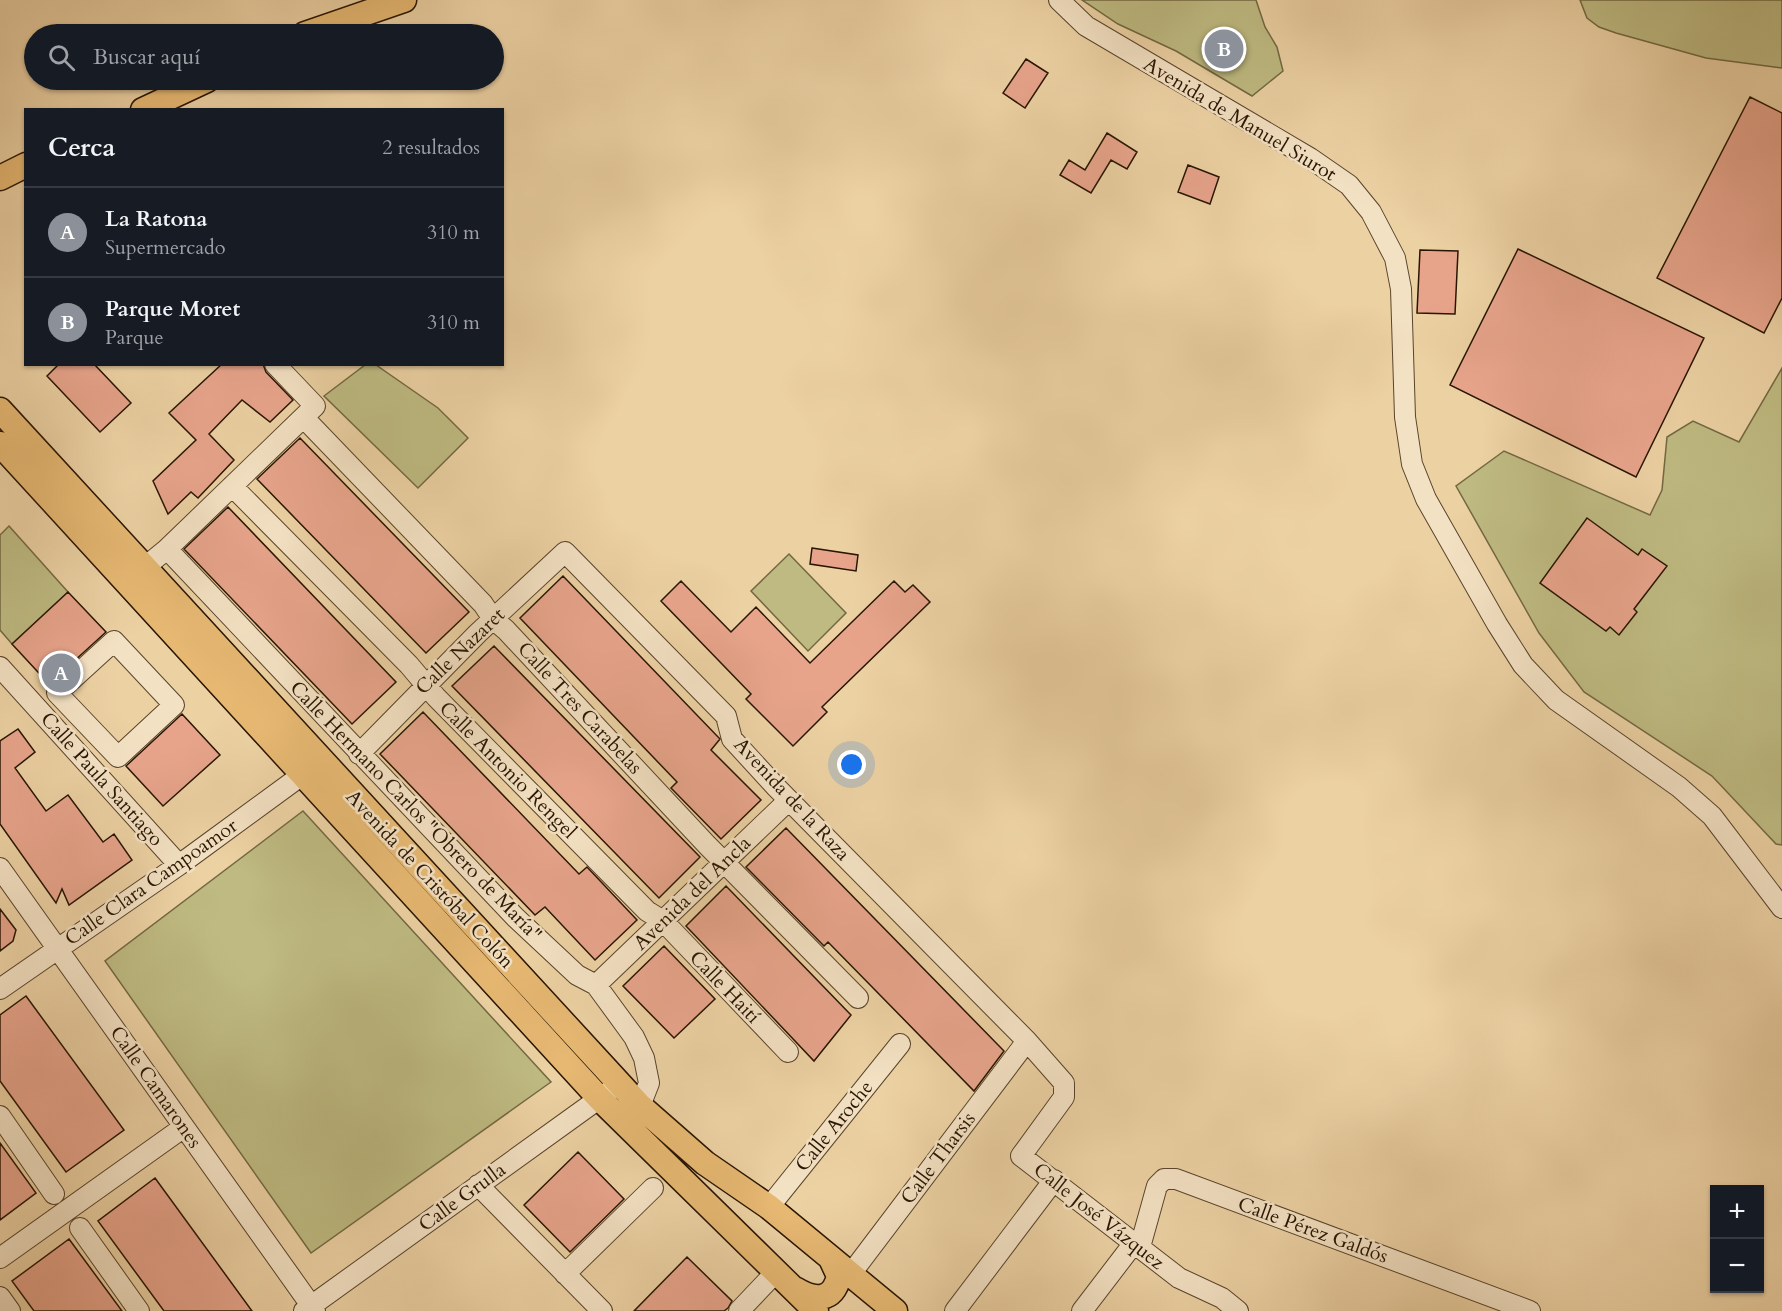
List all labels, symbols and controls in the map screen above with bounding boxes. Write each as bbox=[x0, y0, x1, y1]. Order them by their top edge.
search box bbox=[24, 24, 504, 90]
pin: B bbox=[1204, 26, 1244, 72]
icon: search bbox=[45, 41, 78, 74]
text: Buscar aquí bbox=[93, 42, 200, 72]
street label: Avenida de Manuel Siurot bbox=[1139, 51, 1342, 188]
text: Cerca bbox=[48, 130, 115, 165]
text: 2 resultados bbox=[382, 134, 480, 161]
text: La Ratona bbox=[105, 204, 207, 234]
text: A bbox=[60, 219, 75, 246]
text: 310 m bbox=[427, 219, 480, 246]
text: Supermercado bbox=[105, 234, 226, 261]
text: Parque Moret bbox=[105, 294, 240, 324]
text: B bbox=[60, 309, 75, 336]
text: 310 m bbox=[427, 309, 480, 336]
text: Parque bbox=[105, 324, 164, 351]
street label: Calle Nazaret bbox=[409, 601, 511, 700]
street label: Calle Tres Carabelas bbox=[512, 636, 648, 780]
pin: A bbox=[42, 650, 80, 696]
street label: Calle Hermano Carlos "Obrero de María" bbox=[284, 675, 548, 947]
street label: Calle Antonio Rengel bbox=[433, 695, 583, 845]
street label: Calle Paula Santiago bbox=[35, 706, 170, 852]
street label: Avenida de la Raza bbox=[728, 732, 856, 867]
your location bbox=[837, 750, 866, 779]
street label: Avenida de Cristóbal Colón bbox=[340, 784, 521, 975]
street label: Calle Clara Campoamor bbox=[59, 812, 243, 952]
street label: Avenida del Ancla bbox=[627, 830, 757, 956]
street label: Calle Haití bbox=[684, 945, 767, 1030]
street label: Calle Camarones bbox=[104, 1021, 208, 1153]
street label: Calle Aroche bbox=[789, 1075, 879, 1177]
street label: Calle Tharsis bbox=[894, 1106, 982, 1210]
street label: Calle Grulla bbox=[413, 1156, 511, 1238]
street label: Calle José Vázquez bbox=[1028, 1156, 1170, 1276]
map controls bbox=[1710, 1185, 1764, 1293]
button: + bbox=[1710, 1185, 1764, 1239]
street label: Calle Pérez Galdós bbox=[1234, 1190, 1392, 1270]
button: − bbox=[1710, 1239, 1764, 1293]

